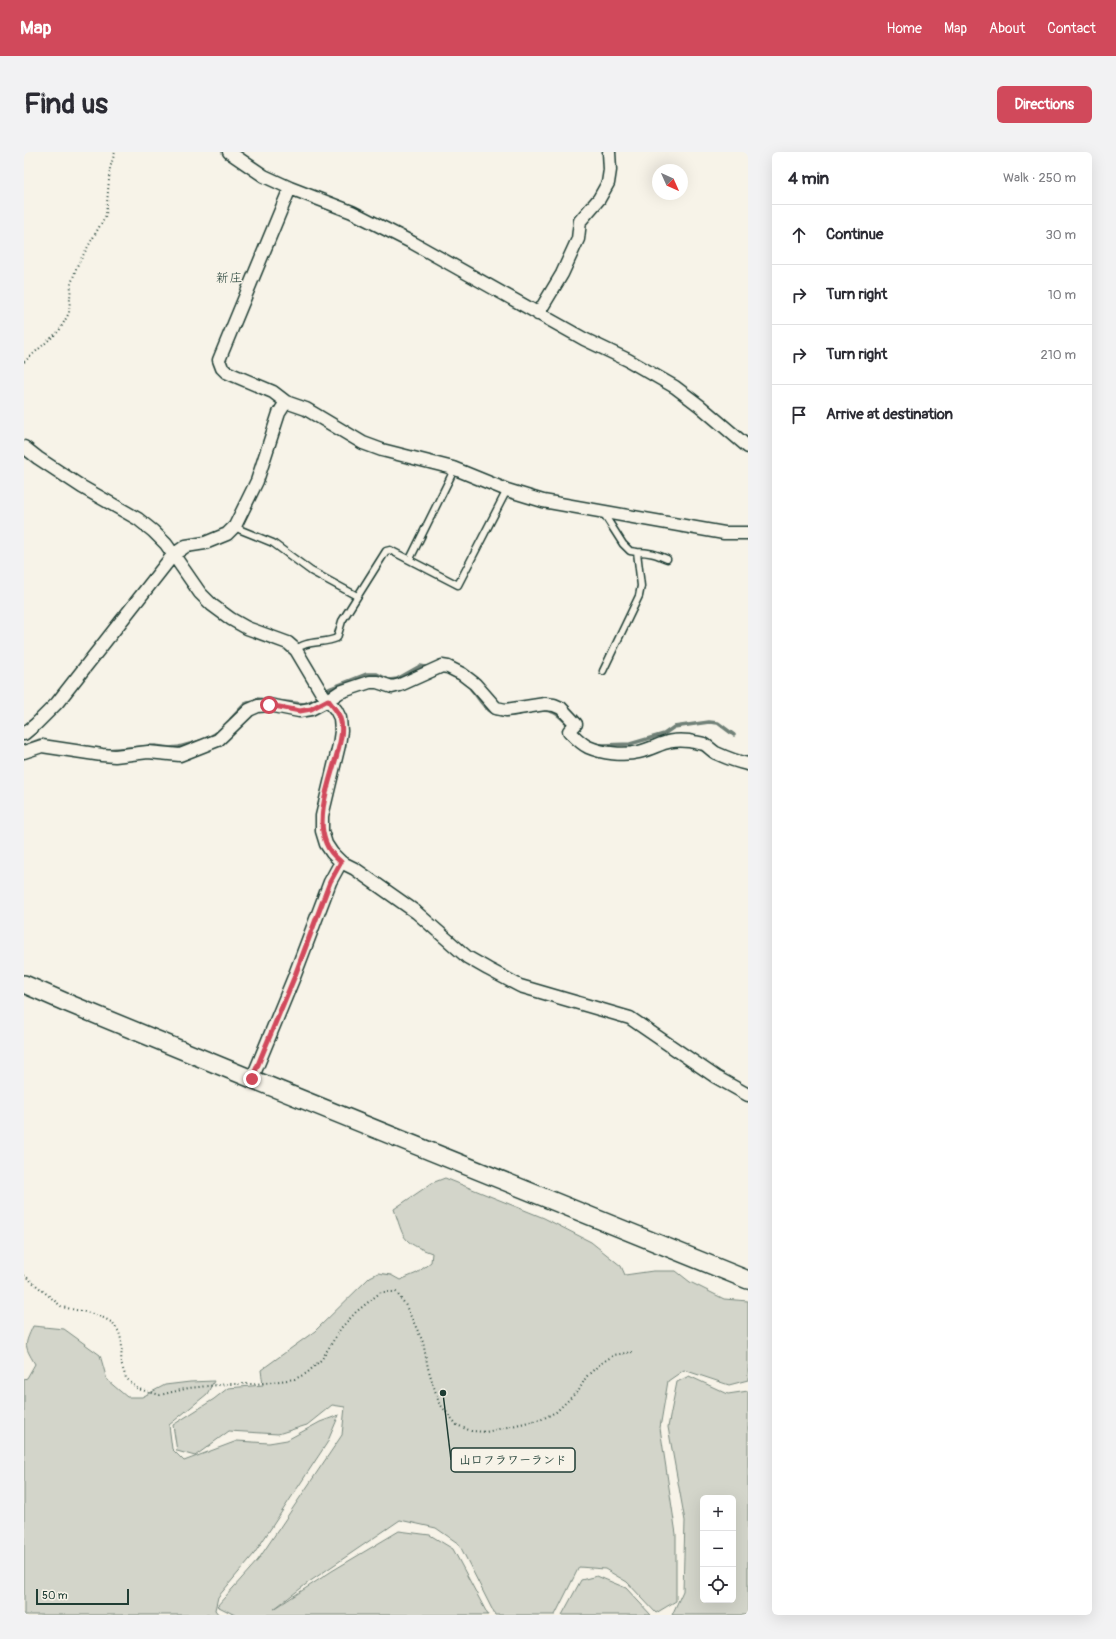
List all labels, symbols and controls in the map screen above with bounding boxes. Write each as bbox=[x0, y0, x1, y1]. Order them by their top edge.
text: Map bbox=[20, 16, 51, 40]
text: Home bbox=[887, 20, 922, 37]
text: Map bbox=[944, 20, 967, 37]
text: About bbox=[989, 20, 1025, 37]
text: Contact bbox=[1047, 20, 1096, 37]
button: Directions bbox=[997, 86, 1092, 123]
text: Find us bbox=[24, 87, 108, 122]
north arrow bbox=[652, 164, 688, 200]
text: 4 min bbox=[788, 168, 829, 189]
text: Walk · 250 m bbox=[1003, 170, 1076, 186]
icon: ahead bbox=[788, 224, 810, 246]
text: Continue bbox=[826, 225, 884, 244]
text: 30 m bbox=[1046, 227, 1076, 243]
district label: 新庄 bbox=[216, 270, 242, 286]
icon: right bbox=[788, 284, 810, 306]
text: Turn right bbox=[826, 285, 887, 304]
text: 10 m bbox=[1048, 287, 1076, 303]
icon: right bbox=[788, 344, 810, 366]
text: Turn right bbox=[826, 345, 887, 364]
text: 210 m bbox=[1040, 347, 1076, 363]
icon: arrive bbox=[788, 404, 810, 426]
text: Arrive at destination bbox=[826, 405, 953, 424]
route start bbox=[260, 696, 278, 714]
route end bbox=[243, 1070, 261, 1088]
callout: 山口フラワーランド bbox=[451, 1448, 575, 1472]
text: 山口フラワーランド bbox=[459, 1453, 567, 1468]
map controls bbox=[700, 1495, 736, 1603]
button: + bbox=[700, 1495, 736, 1531]
button: − bbox=[700, 1531, 736, 1567]
button: locate bbox=[700, 1567, 736, 1603]
scale bar bbox=[36, 1587, 129, 1606]
text: 50 m bbox=[42, 1589, 68, 1602]

